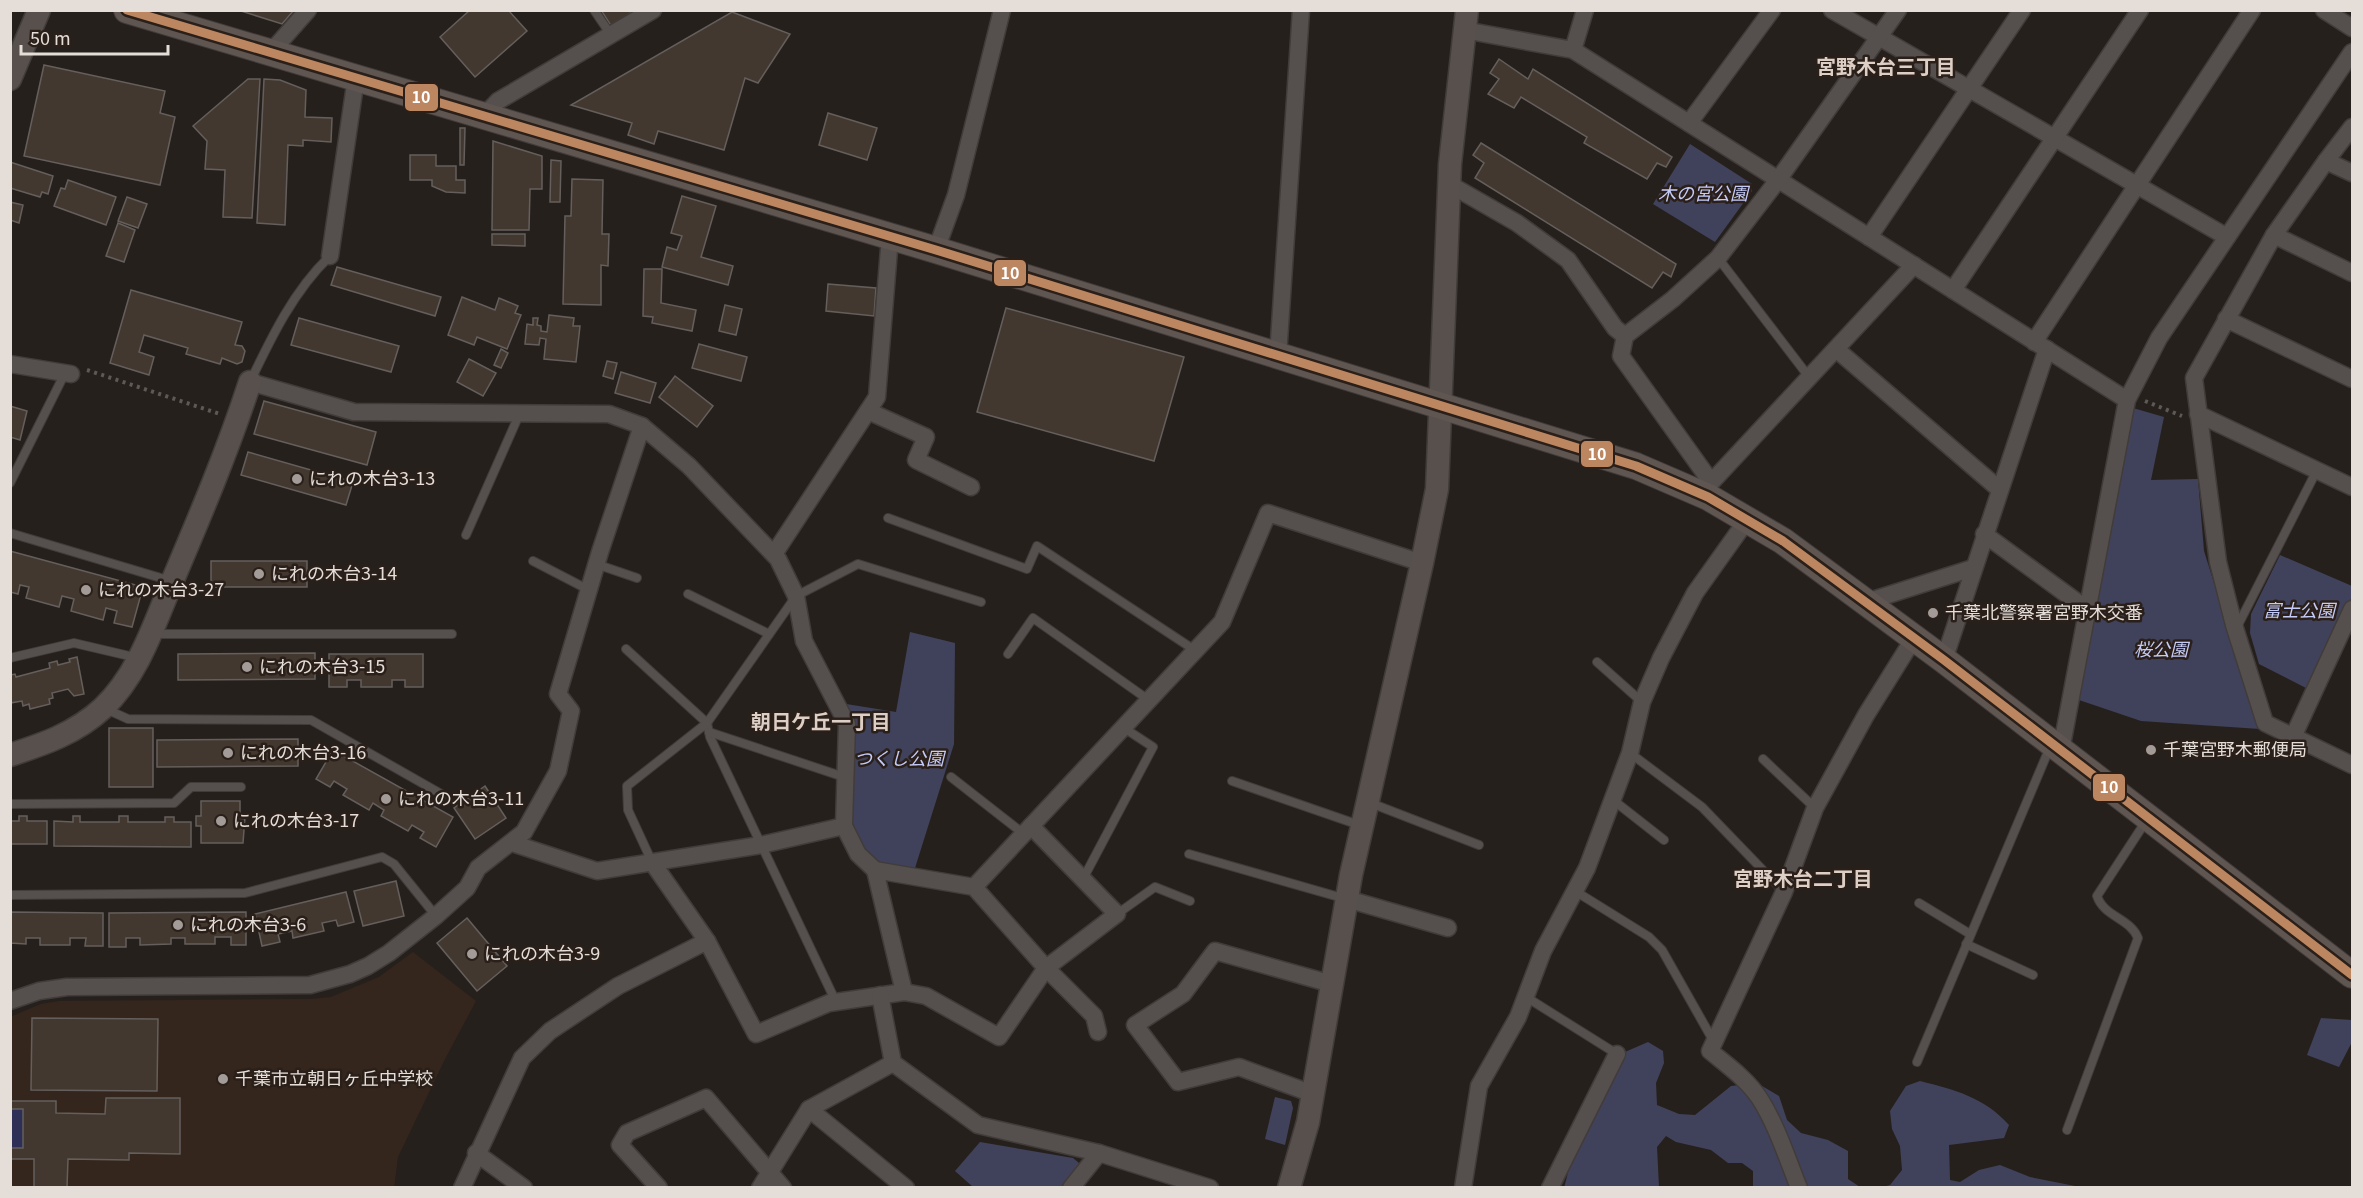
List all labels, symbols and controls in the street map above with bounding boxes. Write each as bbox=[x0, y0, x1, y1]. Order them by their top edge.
scale bar bbox=[21, 18, 168, 56]
text: 50 m bbox=[30, 24, 71, 50]
district label: 宮野木台三丁目 bbox=[1816, 51, 1956, 80]
line badge: 10 bbox=[404, 83, 439, 112]
text: 10 bbox=[412, 84, 430, 108]
park label: 木の宮公園 bbox=[1658, 179, 1751, 205]
line badge: 10 bbox=[993, 259, 1027, 287]
text: 10 bbox=[1001, 260, 1019, 284]
line badge: 10 bbox=[1580, 440, 1614, 468]
text: 10 bbox=[1588, 441, 1606, 465]
place label: にれの木台3-13 bbox=[309, 464, 435, 490]
marker: にれの木台3-13 bbox=[290, 472, 304, 486]
place label: にれの木台3-14 bbox=[271, 559, 397, 585]
marker: にれの木台3-14 bbox=[252, 567, 266, 581]
place label: にれの木台3-27 bbox=[98, 575, 224, 601]
marker: にれの木台3-27 bbox=[79, 583, 93, 597]
park label: 富士公園 bbox=[2263, 596, 2338, 622]
place label: 千葉北警察署宮野木交番 bbox=[1945, 598, 2143, 624]
marker: 千葉北警察署宮野木交番 bbox=[1926, 606, 1940, 620]
park label: 桜公園 bbox=[2134, 635, 2191, 661]
place label: にれの木台3-15 bbox=[259, 652, 385, 678]
marker: にれの木台3-15 bbox=[240, 660, 254, 674]
district label: 朝日ケ丘一丁目 bbox=[751, 706, 891, 735]
place label: 千葉宮野木郵便局 bbox=[2163, 735, 2307, 761]
place label: にれの木台3-16 bbox=[240, 738, 366, 764]
marker: 千葉宮野木郵便局 bbox=[2144, 743, 2158, 757]
park label: つくし公園 bbox=[854, 744, 947, 770]
marker: にれの木台3-16 bbox=[221, 746, 235, 760]
line badge: 10 bbox=[2092, 773, 2126, 802]
text: 10 bbox=[2100, 774, 2118, 798]
place label: にれの木台3-11 bbox=[398, 784, 524, 810]
marker: にれの木台3-11 bbox=[379, 792, 393, 806]
place label: にれの木台3-17 bbox=[233, 806, 359, 832]
marker: にれの木台3-17 bbox=[214, 814, 228, 828]
district label: 宮野木台二丁目 bbox=[1733, 863, 1873, 892]
place label: にれの木台3-6 bbox=[190, 910, 306, 936]
marker: にれの木台3-6 bbox=[171, 918, 185, 932]
place label: にれの木台3-9 bbox=[484, 939, 600, 965]
marker: にれの木台3-9 bbox=[465, 947, 479, 961]
place label: 千葉市立朝日ヶ丘中学校 bbox=[235, 1064, 433, 1090]
marker: 千葉市立朝日ヶ丘中学校 bbox=[216, 1072, 230, 1086]

